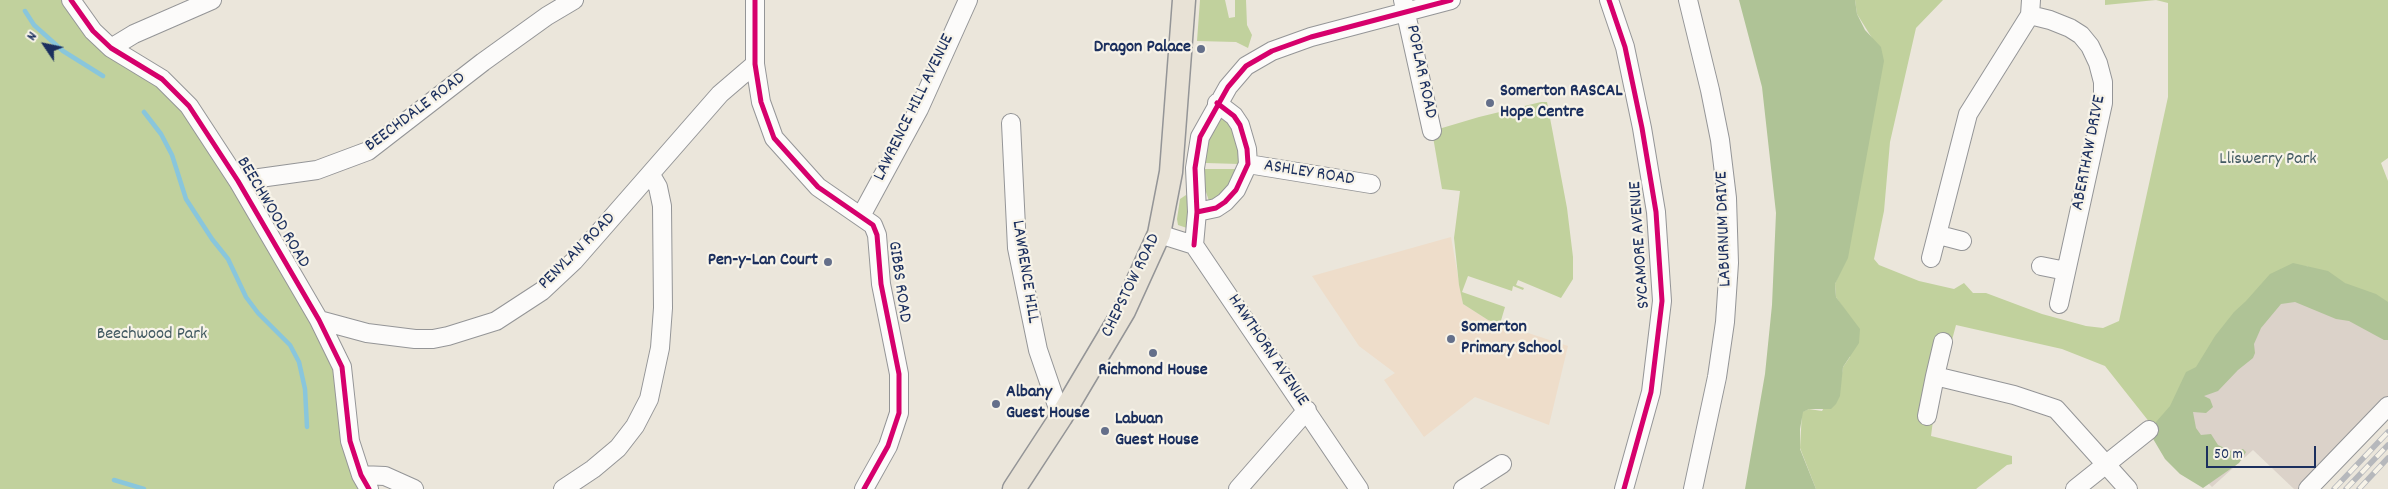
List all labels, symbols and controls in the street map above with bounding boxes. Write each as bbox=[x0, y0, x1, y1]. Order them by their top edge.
north arrow bbox=[20, 20, 70, 70]
street label: POPLAR ROAD bbox=[1400, 23, 1440, 121]
text: N bbox=[22, 28, 43, 45]
street label: LAWRENCE HILL AVENUE bbox=[870, 31, 960, 185]
place label: Dragon Palace bbox=[1094, 38, 1191, 60]
marker: Dragon Palace bbox=[1195, 43, 1207, 55]
street label: BEECHDALE ROAD bbox=[362, 68, 470, 158]
place label: Somerton RASCAL Hope Centre bbox=[1500, 82, 1623, 125]
street label: ABERTHAW DRIVE bbox=[2068, 94, 2112, 212]
marker: Somerton RASCAL Hope Centre bbox=[1484, 97, 1496, 109]
park label: Lliswerry Park bbox=[2219, 150, 2317, 172]
street label: BEECHWOOD ROAD bbox=[230, 154, 314, 272]
street label: ASHLEY ROAD bbox=[1262, 156, 1356, 192]
street label: LABURNUM DRIVE bbox=[1712, 171, 1738, 287]
street label: SYCAMORE AVENUE bbox=[1626, 181, 1656, 309]
street label: PENYLAN ROAD bbox=[535, 209, 621, 295]
street label: LAWRENCE HILL bbox=[1005, 219, 1043, 325]
street label: CHEPSTOW ROAD bbox=[1098, 231, 1166, 341]
street label: GIBBS ROAD bbox=[882, 240, 914, 324]
place label: Pen-y-Lan Court bbox=[708, 251, 818, 273]
marker: Pen-y-Lan Court bbox=[822, 256, 834, 268]
street label: HAWTHORN AVENUE bbox=[1222, 291, 1312, 411]
place label: Somerton Primary School bbox=[1461, 318, 1562, 360]
park label: Beechwood Park bbox=[97, 325, 207, 347]
marker: Somerton Primary School bbox=[1445, 333, 1457, 345]
marker: Richmond House bbox=[1147, 347, 1159, 359]
place label: Richmond House bbox=[1098, 361, 1208, 383]
place label: Albany Guest House bbox=[1006, 383, 1090, 426]
marker: Albany Guest House bbox=[990, 398, 1002, 410]
place label: Labuan Guest House bbox=[1115, 410, 1199, 452]
marker: Labuan Guest House bbox=[1099, 425, 1111, 437]
scale bar bbox=[2208, 436, 2318, 468]
text: 50 m bbox=[2214, 444, 2243, 466]

